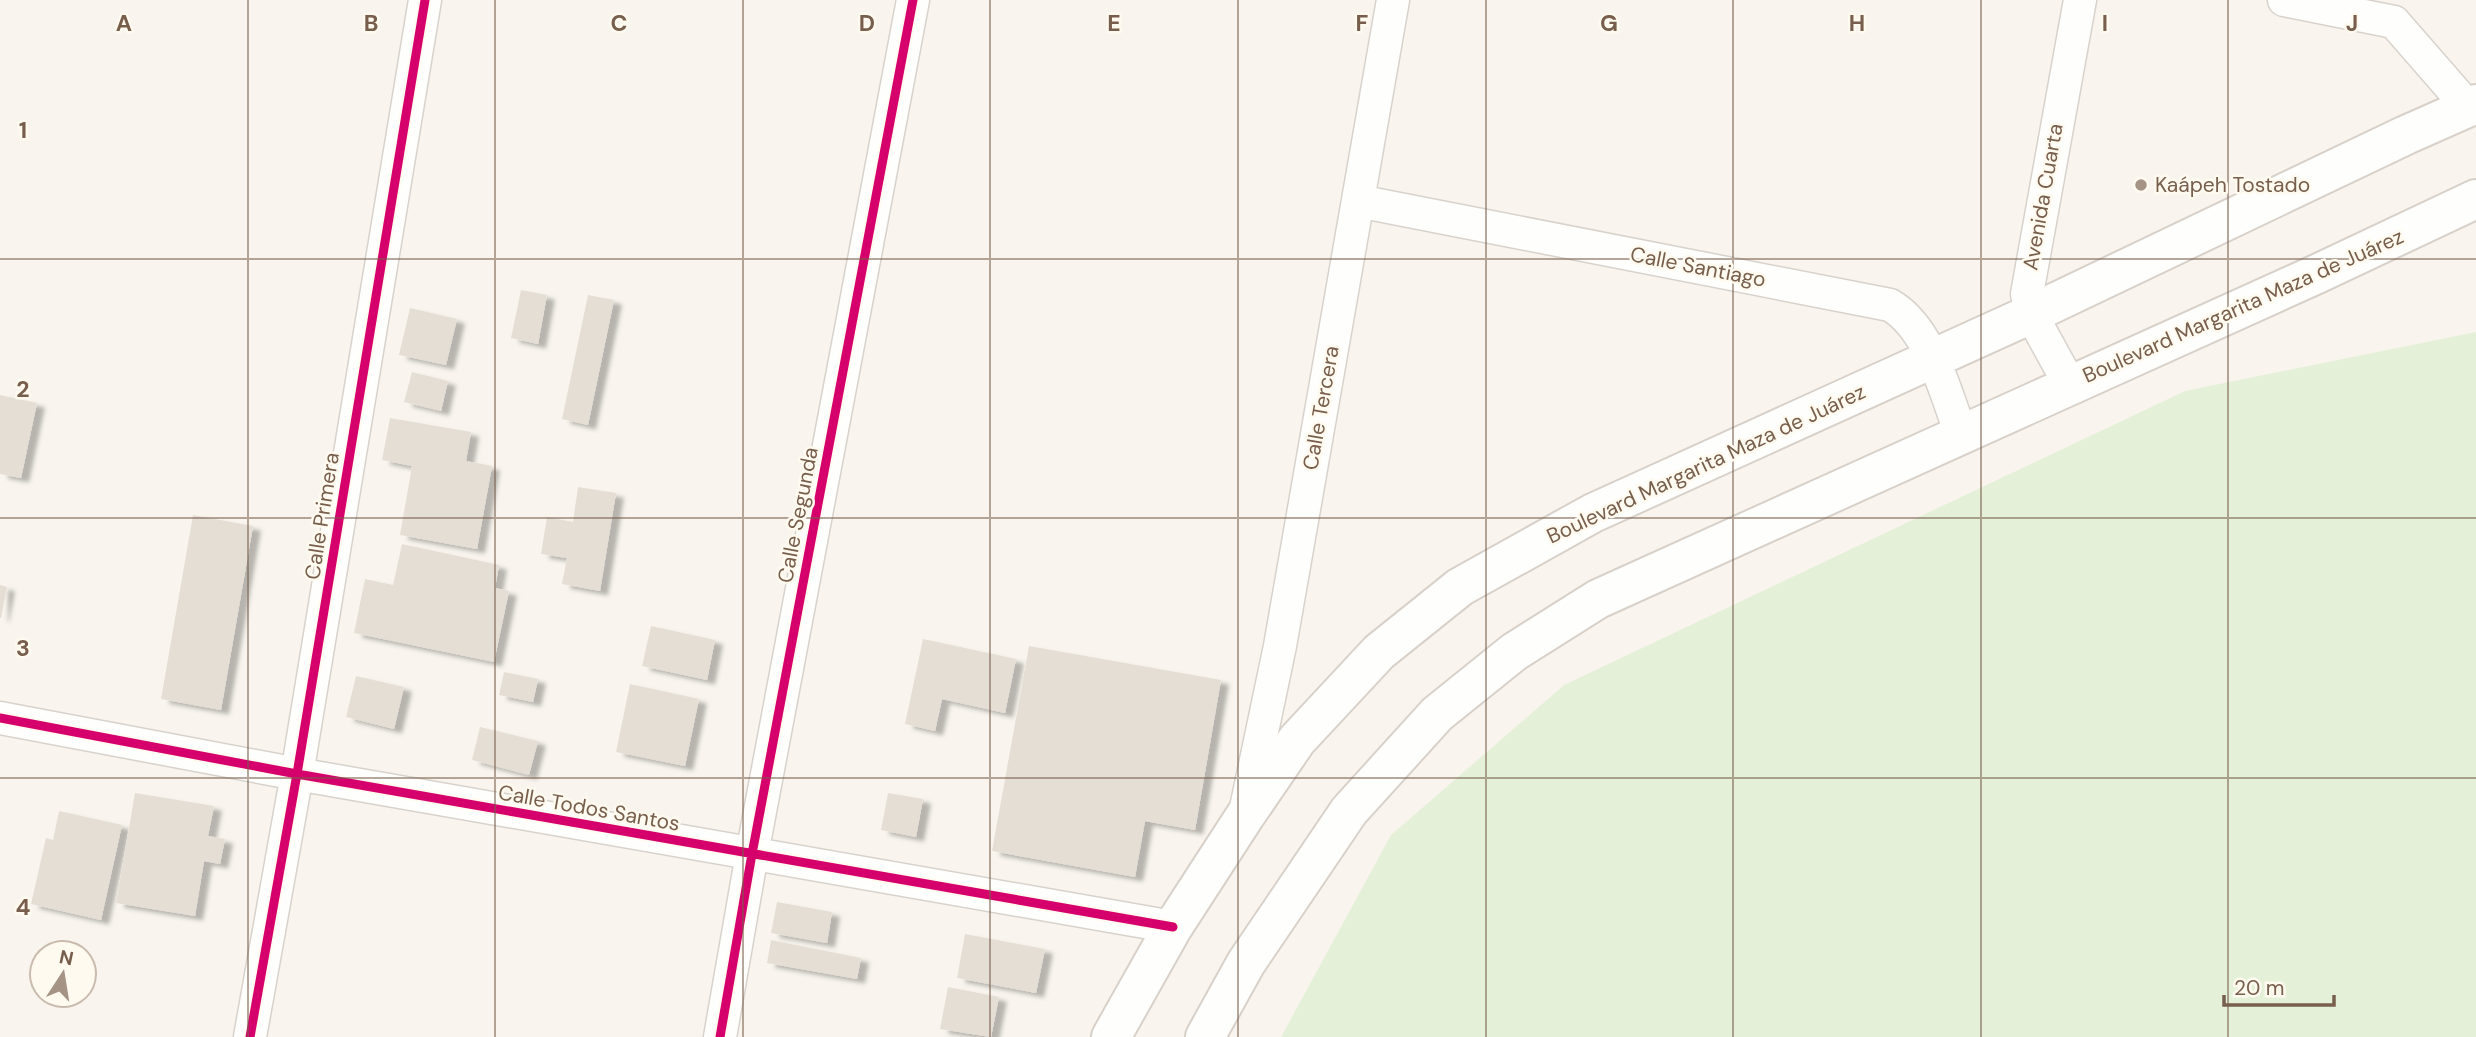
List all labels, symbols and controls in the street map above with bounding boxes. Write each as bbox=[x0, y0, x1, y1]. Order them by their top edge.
text: A bbox=[116, 8, 132, 38]
text: B bbox=[364, 8, 378, 38]
text: C bbox=[611, 8, 627, 38]
text: D bbox=[859, 8, 875, 38]
text: E bbox=[1107, 8, 1121, 38]
text: F bbox=[1356, 8, 1369, 38]
text: G bbox=[1600, 8, 1618, 38]
text: H bbox=[1849, 8, 1865, 38]
text: I bbox=[2102, 8, 2108, 38]
text: J bbox=[2346, 8, 2358, 38]
text: 1 bbox=[19, 115, 27, 145]
street label: Avenida Cuarta bbox=[2016, 121, 2070, 273]
place label: Kaápeh Tostado bbox=[2155, 171, 2310, 199]
marker: Kaápeh Tostado bbox=[2133, 177, 2149, 193]
street label: Boulevard Margarita Maza de Juárez bbox=[2078, 222, 2408, 390]
street label: Calle Santiago bbox=[1628, 240, 1768, 294]
street label: Calle Tercera bbox=[1296, 344, 1346, 472]
text: 2 bbox=[16, 374, 30, 404]
street label: Boulevard Margarita Maza de Juárez bbox=[1542, 378, 1870, 550]
street label: Calle Segunda bbox=[771, 445, 825, 585]
street label: Calle Primera bbox=[298, 451, 346, 581]
text: 3 bbox=[16, 633, 30, 663]
street label: Calle Todos Santos bbox=[496, 778, 682, 838]
text: 4 bbox=[16, 892, 31, 922]
north arrow bbox=[28, 939, 98, 1009]
text: N bbox=[57, 944, 76, 972]
scale bar bbox=[2224, 964, 2334, 1008]
text: 20 m bbox=[2234, 974, 2285, 1002]

